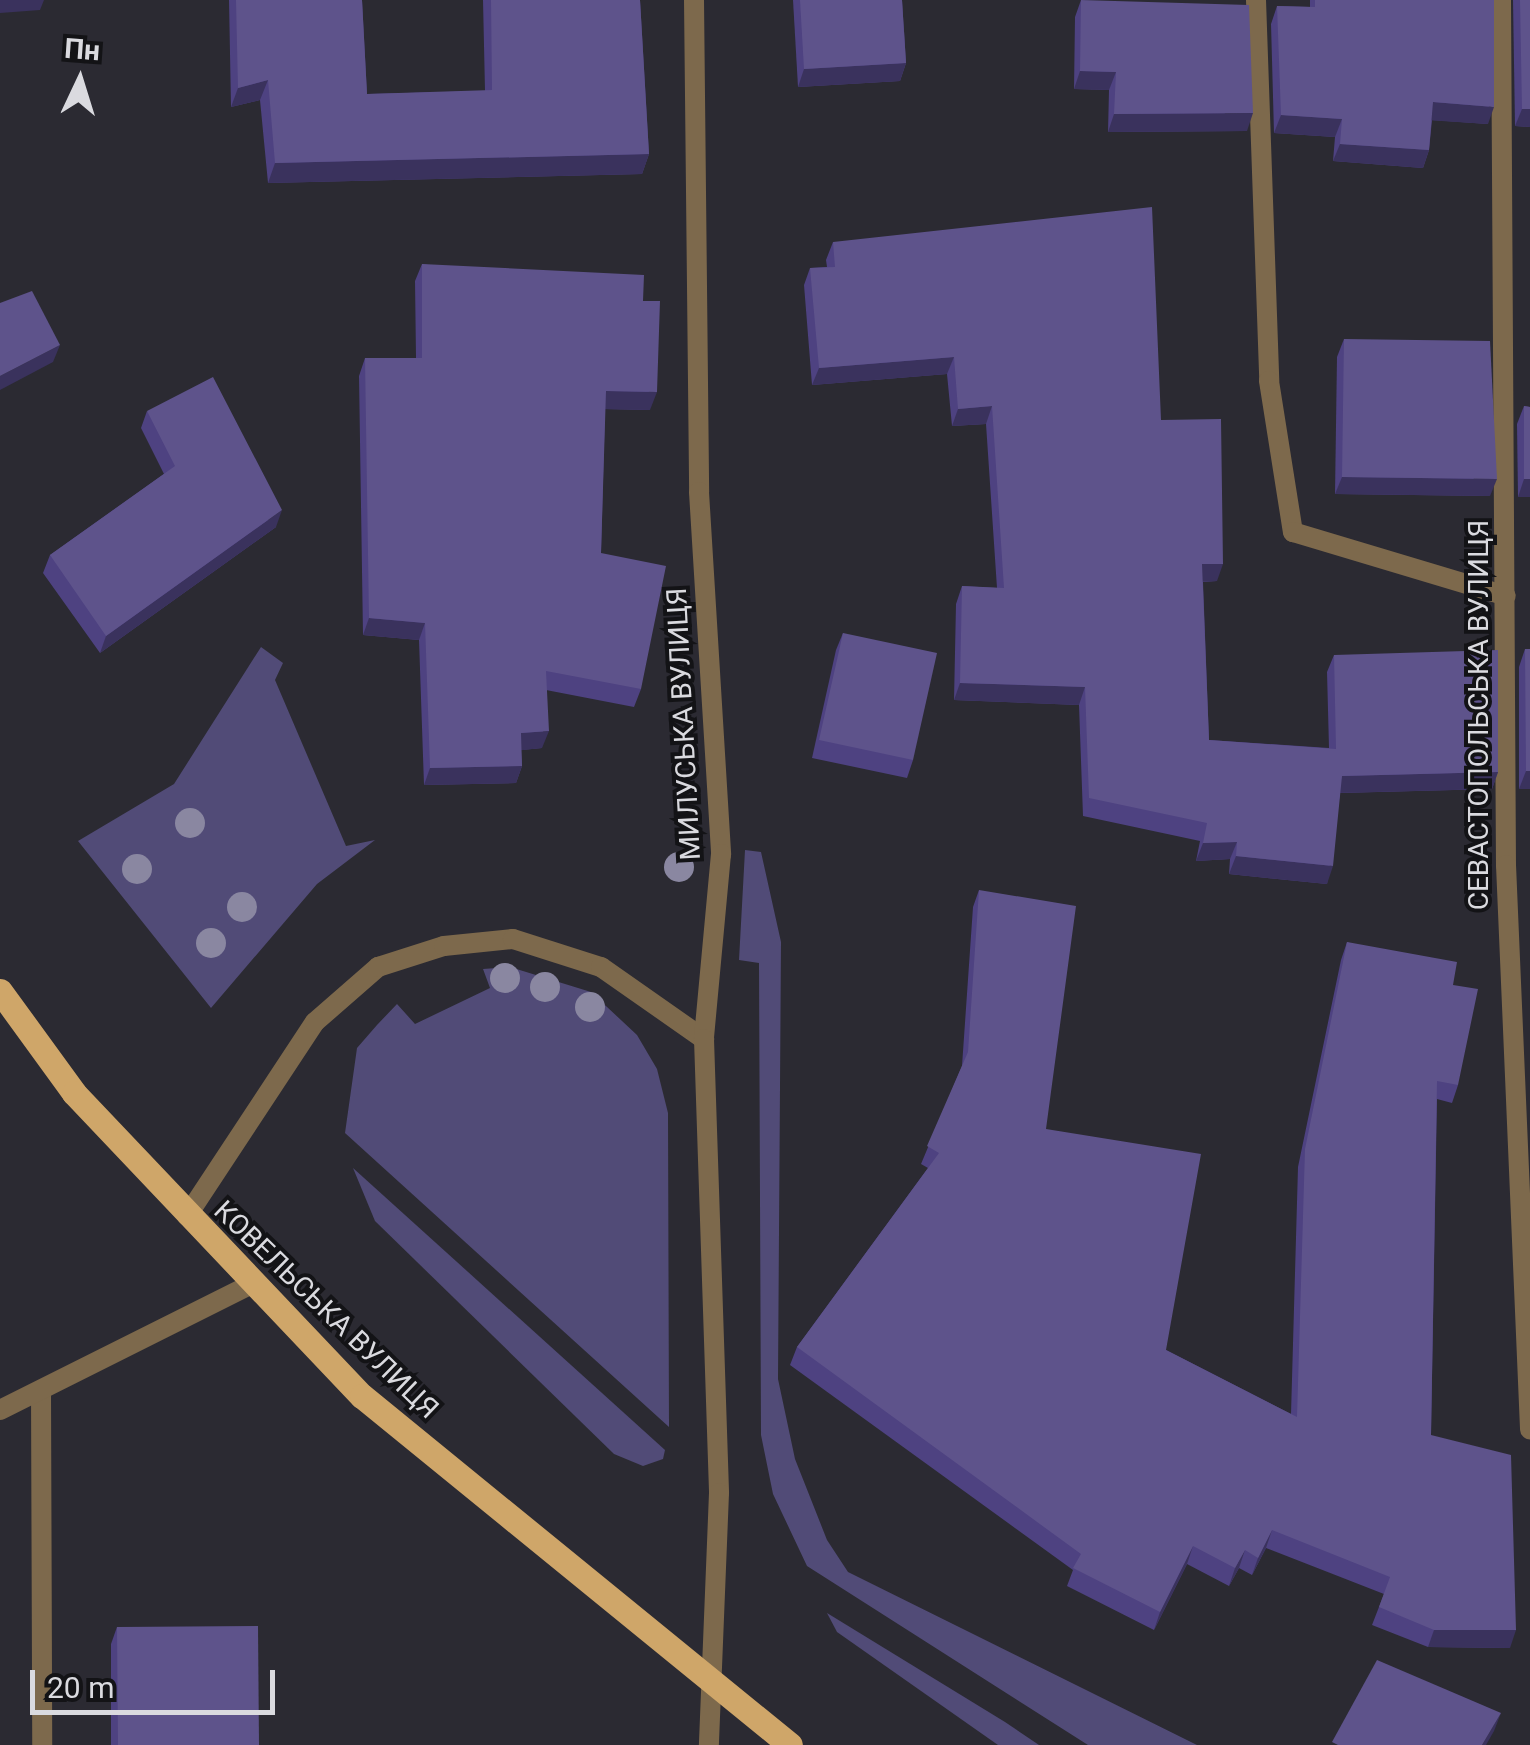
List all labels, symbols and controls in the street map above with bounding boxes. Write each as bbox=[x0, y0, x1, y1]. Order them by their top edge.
north arrow bbox=[30, 30, 130, 130]
text: Пн bbox=[63, 32, 101, 67]
street label: СЕВАСТОПОЛЬСЬКА ВУЛИЦЯ bbox=[1462, 520, 1496, 910]
street label: МИЛУСЬКА ВУЛИЦЯ bbox=[660, 587, 708, 861]
street label: КОВЕЛЬСЬКА ВУЛИЦЯ bbox=[207, 1194, 445, 1426]
scale bar bbox=[35, 1650, 280, 1712]
text: 20 m bbox=[47, 1670, 114, 1705]

